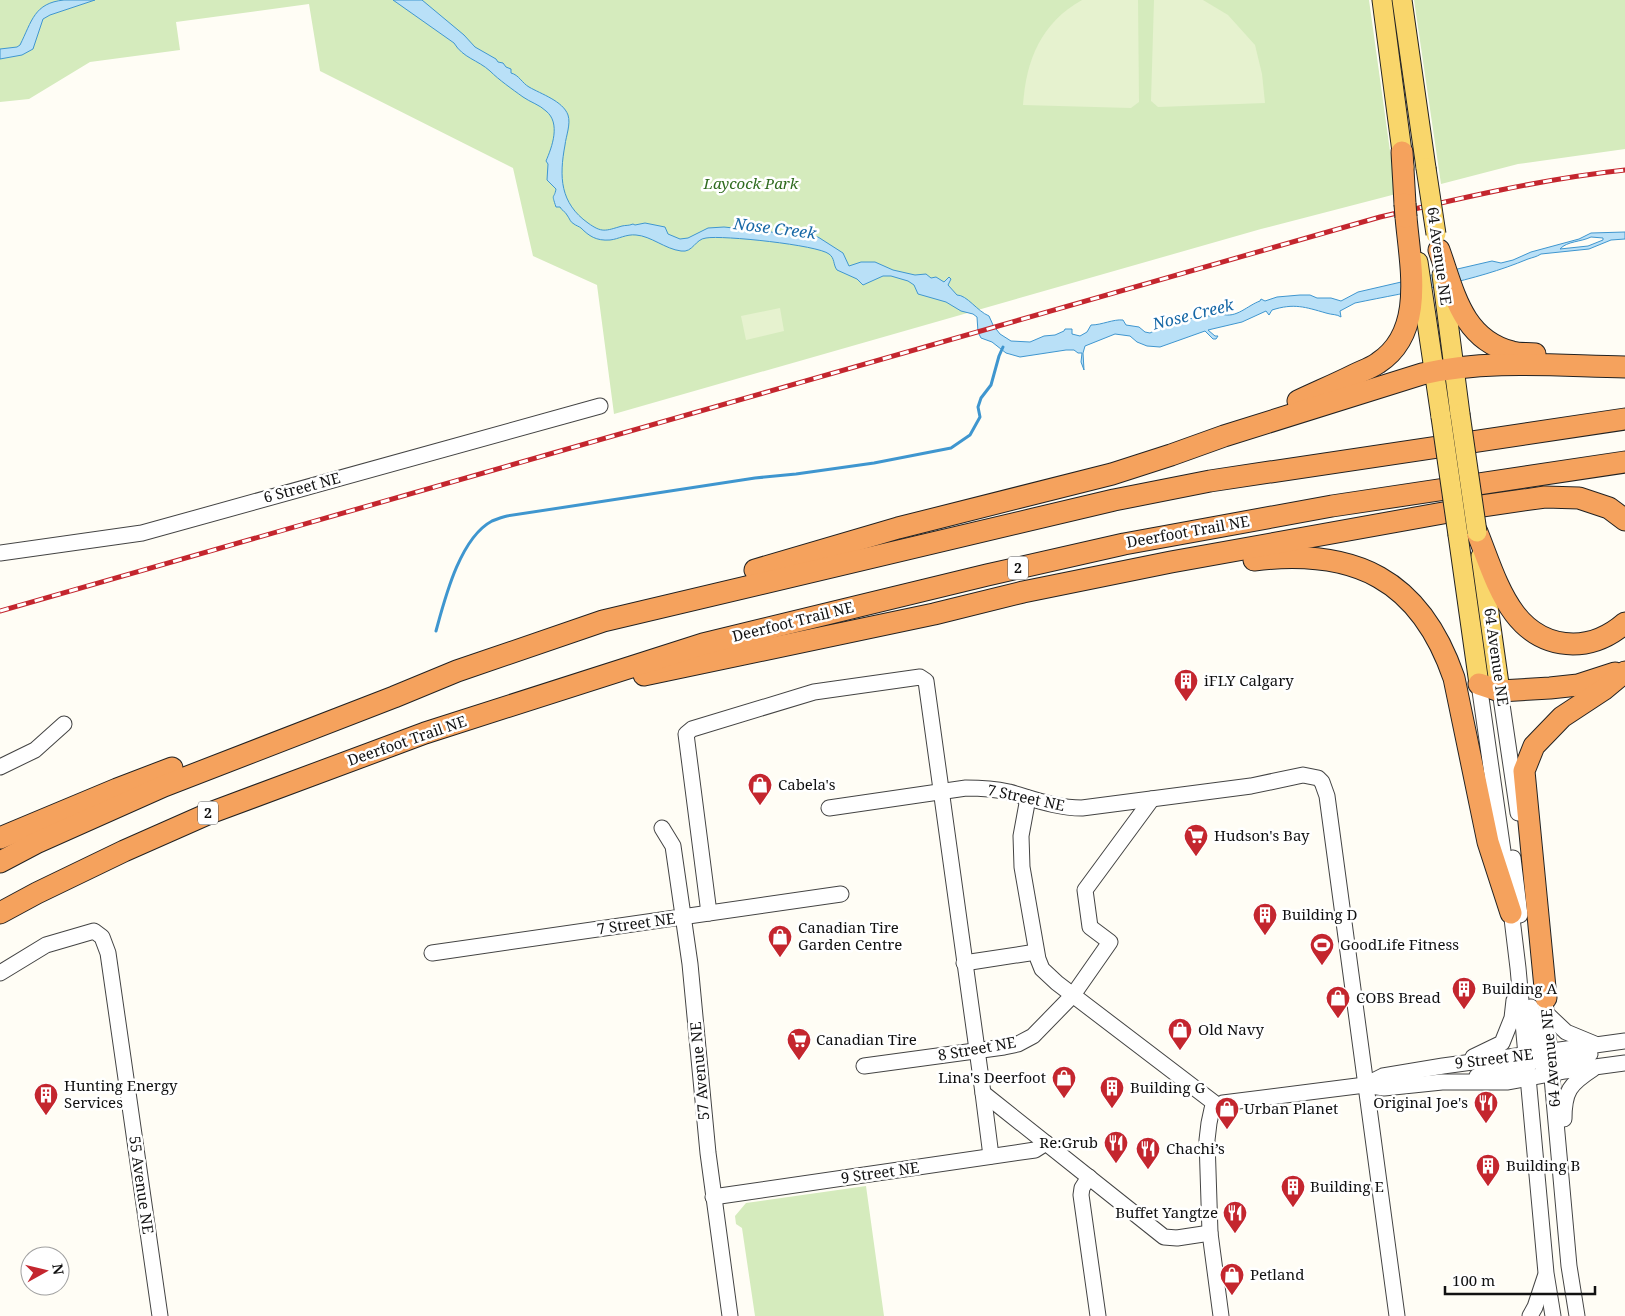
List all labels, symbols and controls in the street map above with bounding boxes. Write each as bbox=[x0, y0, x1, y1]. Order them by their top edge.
park label: Laycock Park bbox=[703, 173, 799, 193]
street label: 64 Avenue NE bbox=[1423, 205, 1457, 306]
water label: Nose Creek bbox=[731, 212, 818, 244]
water label: Nose Creek bbox=[1149, 293, 1237, 335]
street label: 6 Street NE bbox=[261, 467, 342, 507]
street label: Deerfoot Trail NE bbox=[1125, 510, 1251, 552]
road number: 2 bbox=[1008, 556, 1028, 580]
street label: Deerfoot Trail NE bbox=[730, 596, 856, 646]
street label: 64 Avenue NE bbox=[1480, 606, 1514, 707]
building icon: iFLY Calgary bbox=[1173, 668, 1199, 702]
place label: iFLY Calgary bbox=[1204, 670, 1294, 690]
street label: Deerfoot Trail NE bbox=[345, 710, 469, 770]
shop icon: Cabela's bbox=[747, 772, 773, 806]
place label: Cabela's bbox=[778, 774, 836, 794]
street label: 7 Street NE bbox=[986, 779, 1067, 815]
road number: 2 bbox=[198, 801, 218, 824]
supermarket icon: Hudson's Bay bbox=[1183, 823, 1209, 857]
place label: Hudson's Bay bbox=[1214, 825, 1310, 845]
building icon: Building D bbox=[1252, 902, 1278, 936]
place label: Building D bbox=[1282, 904, 1357, 924]
street label: 7 Street NE bbox=[595, 908, 676, 938]
place label: Canadian Tire Garden Centre bbox=[798, 917, 902, 954]
shop icon: Canadian Tire Garden Centre bbox=[767, 924, 793, 958]
sports icon: GoodLife Fitness bbox=[1309, 932, 1335, 966]
place label: GoodLife Fitness bbox=[1340, 934, 1459, 954]
building icon: Building A bbox=[1451, 976, 1477, 1010]
place label: Building A bbox=[1482, 978, 1557, 998]
shop icon: COBS Bread bbox=[1325, 985, 1351, 1019]
place label: COBS Bread bbox=[1356, 987, 1441, 1007]
street label: 64 Avenue NE bbox=[1536, 1008, 1564, 1108]
shop icon: Old Navy bbox=[1167, 1017, 1193, 1051]
place label: Old Navy bbox=[1198, 1019, 1264, 1039]
street label: 57 Avenue NE bbox=[685, 1021, 713, 1121]
supermarket icon: Canadian Tire bbox=[786, 1027, 812, 1061]
place label: Canadian Tire bbox=[816, 1029, 917, 1049]
street label: 8 Street NE bbox=[936, 1031, 1017, 1065]
street label: 9 Street NE bbox=[1454, 1043, 1534, 1073]
shop icon: Lina's Deerfoot bbox=[1051, 1065, 1077, 1099]
place label: Lina's Deerfoot bbox=[938, 1067, 1046, 1087]
place label: Hunting Energy Services bbox=[64, 1075, 178, 1112]
building icon: Building G bbox=[1099, 1075, 1125, 1109]
place label: Building G bbox=[1130, 1077, 1205, 1097]
building icon: Hunting Energy Services bbox=[33, 1082, 59, 1116]
restaurant icon: Original Joe's bbox=[1473, 1090, 1499, 1124]
place label: Original Joe's bbox=[1373, 1092, 1468, 1112]
shop icon: Urban Planet bbox=[1214, 1096, 1240, 1130]
place label: Urban Planet bbox=[1244, 1098, 1338, 1118]
restaurant icon: Re:Grub bbox=[1103, 1130, 1129, 1164]
place label: Re:Grub bbox=[1039, 1132, 1098, 1152]
street label: 55 Avenue NE bbox=[125, 1134, 159, 1235]
restaurant icon: Chachi’s bbox=[1135, 1136, 1161, 1170]
place label: Chachi’s bbox=[1166, 1138, 1225, 1158]
building icon: Building B bbox=[1475, 1153, 1501, 1187]
place label: Building B bbox=[1506, 1155, 1580, 1175]
street label: 9 Street NE bbox=[839, 1157, 920, 1187]
building icon: Building E bbox=[1280, 1174, 1306, 1208]
place label: Building E bbox=[1310, 1176, 1384, 1196]
restaurant icon: Buffet Yangtze bbox=[1222, 1200, 1248, 1234]
place label: Buffet Yangtze bbox=[1115, 1202, 1218, 1222]
north arrow bbox=[20, 1246, 70, 1296]
text: N bbox=[48, 1262, 69, 1276]
shop icon: Petland bbox=[1219, 1262, 1245, 1296]
place label: Petland bbox=[1250, 1264, 1304, 1284]
scale bar bbox=[1445, 1264, 1595, 1296]
text: 100 m bbox=[1452, 1270, 1495, 1290]

